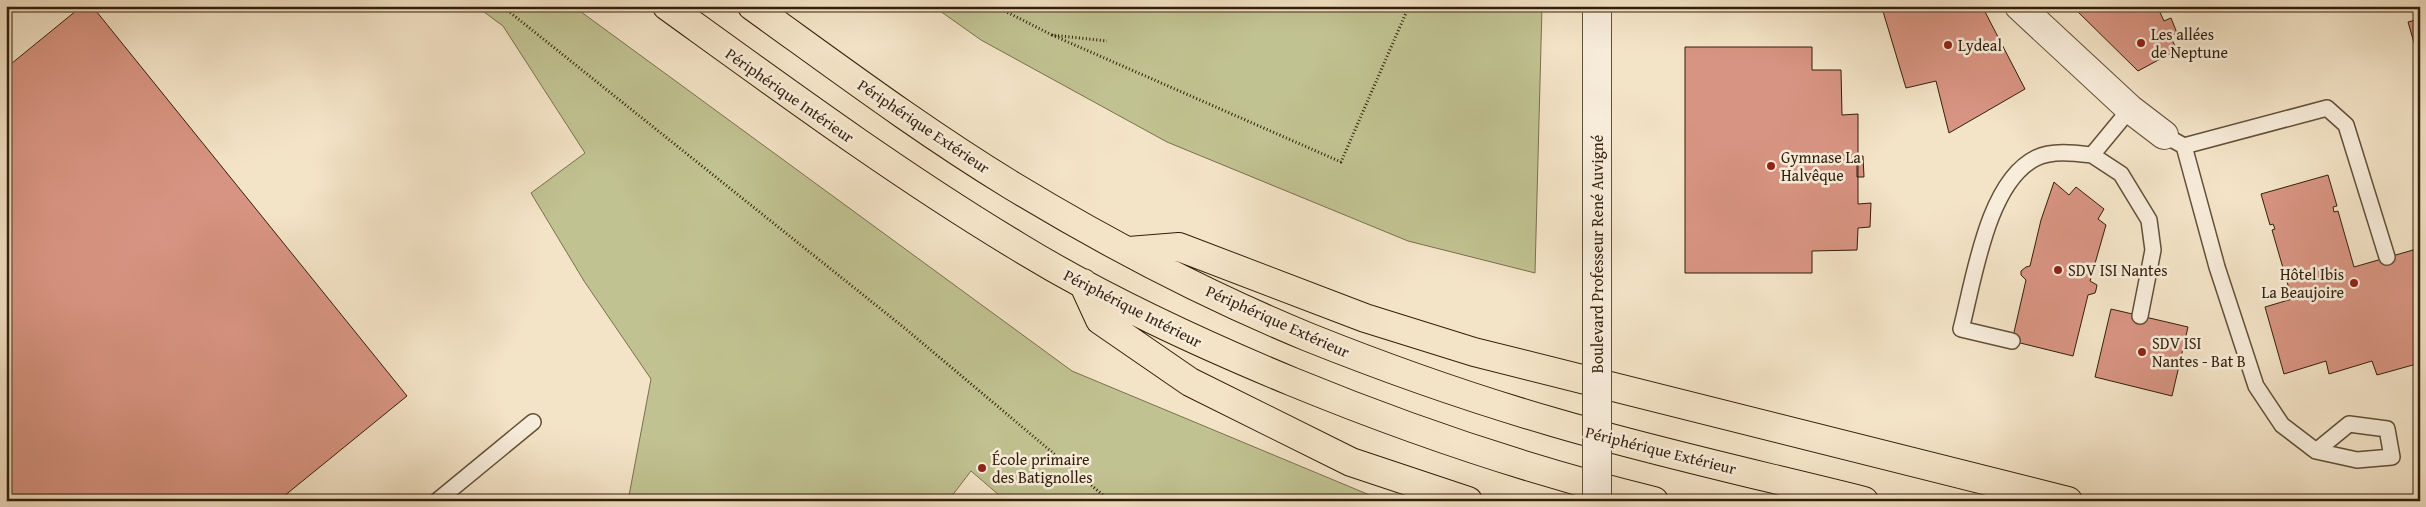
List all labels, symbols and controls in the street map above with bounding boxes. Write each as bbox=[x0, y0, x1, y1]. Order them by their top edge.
place label: Les allées de Neptune bbox=[2151, 22, 2228, 64]
place label: Lydeal bbox=[1958, 33, 2002, 57]
marker: Les allées de Neptune bbox=[2135, 37, 2147, 49]
marker: Lydeal bbox=[1942, 39, 1954, 51]
street label: Périphérique Intérieur bbox=[721, 41, 860, 149]
street label: Périphérique Extérieur bbox=[853, 73, 995, 179]
street label: Boulevard Professeur René Auvigné bbox=[1585, 135, 1609, 373]
place label: Gymnase La Halvêque bbox=[1781, 145, 1861, 187]
marker: Gymnase La Halvêque bbox=[1765, 160, 1777, 172]
place label: SDV ISI Nantes bbox=[2068, 258, 2168, 282]
place label: Hôtel Ibis La Beaujoire bbox=[2262, 262, 2344, 304]
street label: Périphérique Intérieur bbox=[1060, 263, 1207, 353]
marker: SDV ISI Nantes bbox=[2052, 264, 2064, 276]
marker: Hôtel Ibis La Beaujoire bbox=[2348, 277, 2360, 289]
street label: Périphérique Extérieur bbox=[1202, 279, 1354, 364]
place label: SDV ISI Nantes - Bat B bbox=[2152, 331, 2246, 373]
marker: SDV ISI Nantes - Bat B bbox=[2136, 346, 2148, 358]
street label: Périphérique Extérieur bbox=[1583, 420, 1739, 480]
place label: École primaire des Batignolles bbox=[992, 447, 1093, 489]
marker: École primaire des Batignolles bbox=[976, 462, 988, 474]

